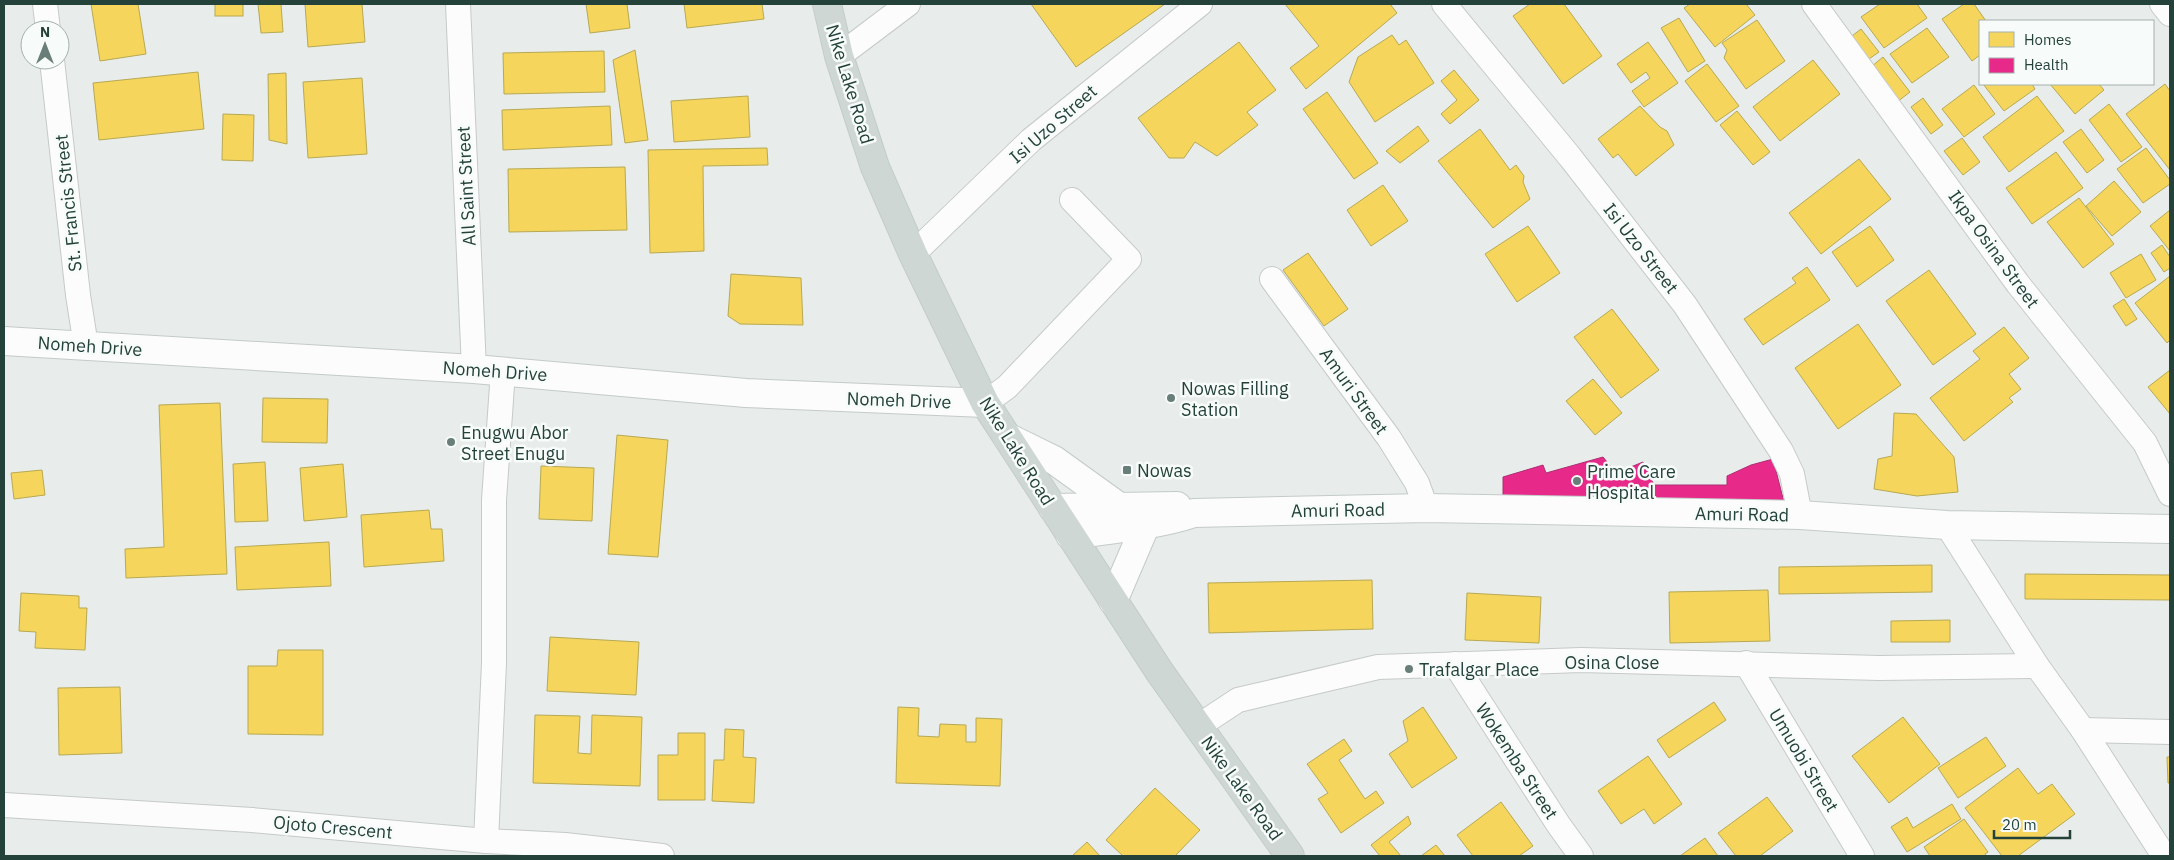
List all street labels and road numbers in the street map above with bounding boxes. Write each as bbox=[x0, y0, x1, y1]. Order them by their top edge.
street label: Nike Lake Road bbox=[821, 21, 879, 147]
street label: Isi Uzo Street bbox=[1004, 80, 1102, 168]
street label: All Saint Street bbox=[451, 125, 481, 247]
street label: St. Francis Street bbox=[49, 133, 87, 273]
street label: Ikpa Osina Street bbox=[1943, 185, 2045, 313]
street label: Isi Uzo Street bbox=[1598, 198, 1684, 298]
street label: Nomeh Drive bbox=[37, 331, 143, 361]
street label: Amuri Street bbox=[1315, 343, 1393, 439]
street label: Nomeh Drive bbox=[442, 356, 548, 386]
street label: Nomeh Drive bbox=[846, 387, 952, 413]
street label: Nike Lake Road bbox=[974, 392, 1060, 510]
street label: Amuri Road bbox=[1291, 498, 1385, 522]
street label: Amuri Road bbox=[1695, 502, 1789, 526]
street label: Osina Close bbox=[1565, 651, 1660, 674]
street label: Wokemba Street bbox=[1471, 698, 1563, 824]
street label: Umuobi Street bbox=[1764, 704, 1844, 816]
street label: Nike Lake Road bbox=[1196, 731, 1288, 845]
street label: Ojoto Crescent bbox=[272, 810, 394, 844]

